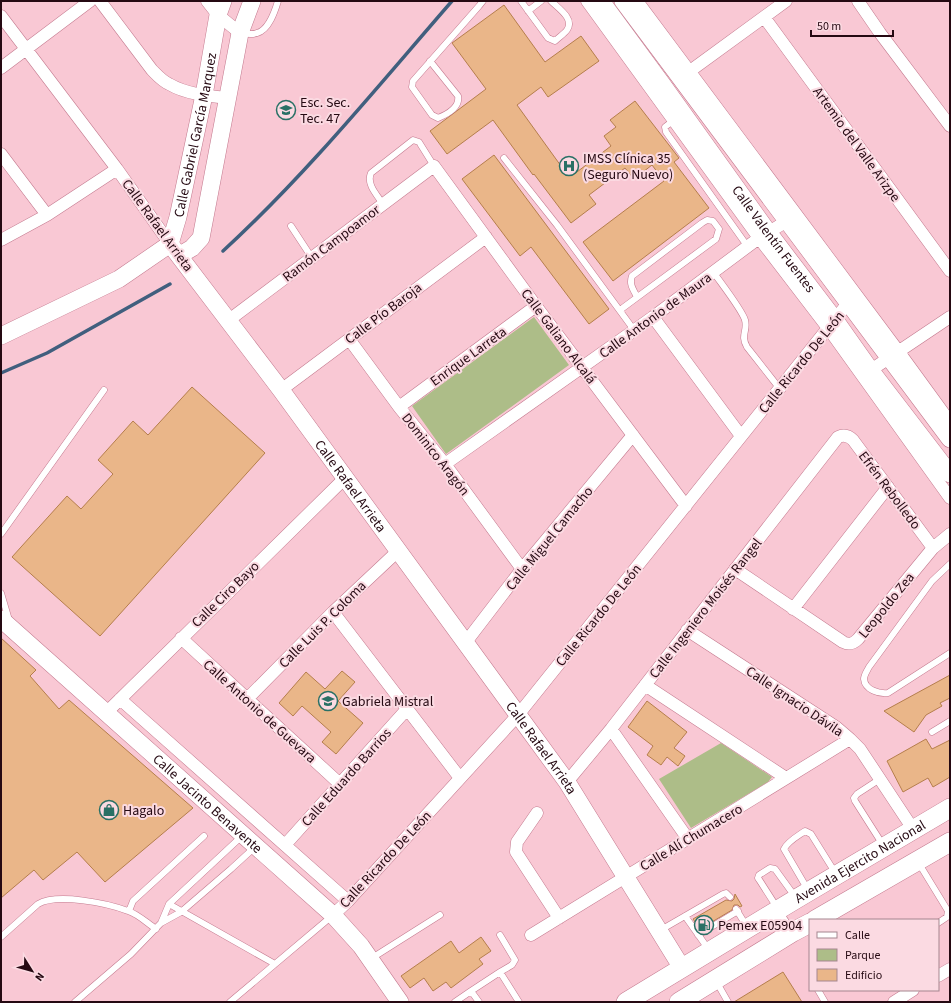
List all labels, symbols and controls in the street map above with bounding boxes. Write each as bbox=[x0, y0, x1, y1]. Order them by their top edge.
scale bar bbox=[811, 12, 893, 38]
text: 50 m bbox=[817, 18, 841, 35]
street label: Calle Gabriel García Marquez bbox=[169, 51, 222, 219]
street label: Artemio del Valle Arizpe bbox=[808, 83, 905, 206]
place label: Esc. Sec. Tec. 47 bbox=[300, 93, 350, 129]
school or university icon: Esc. Sec. Tec. 47 bbox=[275, 99, 297, 121]
place label: IMSS Clínica 35 (Seguro Nuevo) bbox=[583, 149, 673, 185]
hospital icon: IMSS Clínica 35 (Seguro Nuevo) bbox=[558, 155, 580, 177]
street label: Calle Rafael Arrieta bbox=[117, 175, 198, 276]
street label: Calle Valentín Fuentes bbox=[727, 182, 820, 297]
street label: Ramón Campoamor bbox=[279, 200, 385, 287]
street label: Calle Antonio de Maura bbox=[595, 268, 716, 364]
street label: Calle Pío Baroja bbox=[341, 278, 426, 349]
street label: Calle Galiano Alcalá bbox=[516, 285, 601, 388]
street label: Calle Ricardo De León bbox=[754, 307, 849, 418]
street label: Enrique Larreta bbox=[426, 322, 511, 391]
street label: Dominico Aragón bbox=[397, 409, 474, 500]
street label: Calle Rafael Arrieta bbox=[310, 436, 391, 537]
street label: Efrén Rebolledo bbox=[853, 447, 925, 534]
street label: Calle Miguel Camacho bbox=[501, 482, 598, 595]
street label: Calle Ingeniero Moisés Rangel bbox=[645, 534, 767, 683]
street label: Calle Ciro Bayo bbox=[187, 557, 264, 632]
street label: Calle Ricardo De León bbox=[551, 560, 646, 671]
street label: Leopoldo Zea bbox=[854, 569, 920, 643]
street label: Calle Luis P. Coloma bbox=[274, 576, 371, 673]
street label: Calle Antonio de Guevara bbox=[198, 655, 320, 768]
street label: Calle Ignacio Dávila bbox=[742, 662, 847, 742]
school or university icon: Gabriela Mistral bbox=[317, 690, 339, 712]
place label: Gabriela Mistral bbox=[342, 692, 434, 712]
street label: Calle Rafael Arrieta bbox=[500, 698, 581, 798]
street label: Calle Eduardo Barrios bbox=[297, 724, 397, 831]
street label: Calle Jacinto Benavente bbox=[148, 750, 266, 858]
shop icon: Hagalo bbox=[98, 799, 120, 821]
street label: Calle Alí Chumacero bbox=[636, 799, 747, 876]
place label: Hagalo bbox=[123, 801, 164, 821]
street label: Calle Ricardo De León bbox=[335, 807, 436, 913]
street label: Avenida Ejercito Nacional bbox=[791, 815, 930, 909]
fuel station icon: Pemex E05904 bbox=[693, 914, 715, 936]
place label: Pemex E05904 bbox=[718, 916, 802, 936]
legend bbox=[809, 919, 939, 991]
text: Calle bbox=[845, 927, 870, 944]
text: Parque bbox=[845, 947, 881, 964]
north arrow bbox=[12, 951, 52, 991]
text: Edificio bbox=[845, 967, 882, 984]
text: N bbox=[31, 969, 48, 984]

